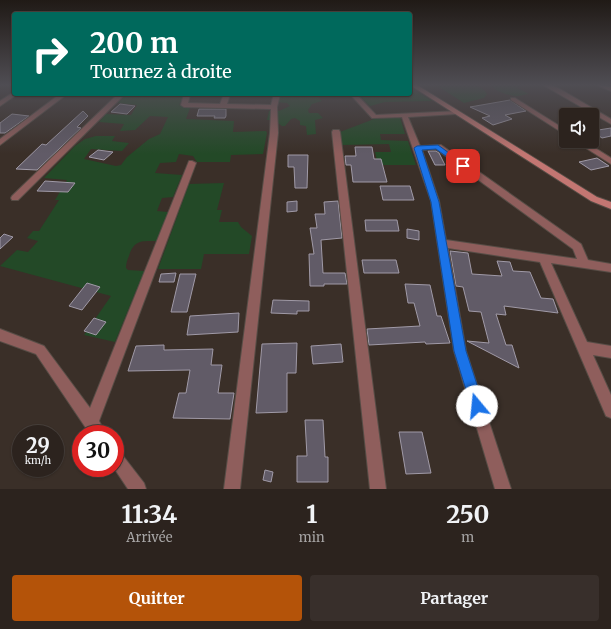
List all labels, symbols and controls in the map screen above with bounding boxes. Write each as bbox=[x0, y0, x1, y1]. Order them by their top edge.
text: 200 m bbox=[90, 25, 178, 61]
icon: right bbox=[24, 28, 76, 80]
text: Tournez à droite bbox=[90, 60, 232, 83]
map controls bbox=[559, 108, 599, 148]
button: sound bbox=[559, 108, 599, 148]
pin bbox=[446, 149, 480, 183]
icon: arrive bbox=[452, 155, 474, 177]
position arrow bbox=[456, 385, 498, 427]
speed limit sign: 30 bbox=[72, 425, 124, 477]
text: 29 bbox=[26, 433, 50, 458]
text: km/h bbox=[25, 454, 51, 467]
text: 11:34 bbox=[122, 499, 177, 530]
text: 1 bbox=[306, 499, 317, 530]
text: 250 bbox=[446, 499, 489, 530]
text: Arrivée bbox=[126, 529, 172, 546]
text: min bbox=[299, 529, 325, 546]
text: m bbox=[461, 529, 474, 546]
button: Quitter bbox=[12, 575, 302, 621]
button: Partager bbox=[310, 575, 599, 621]

